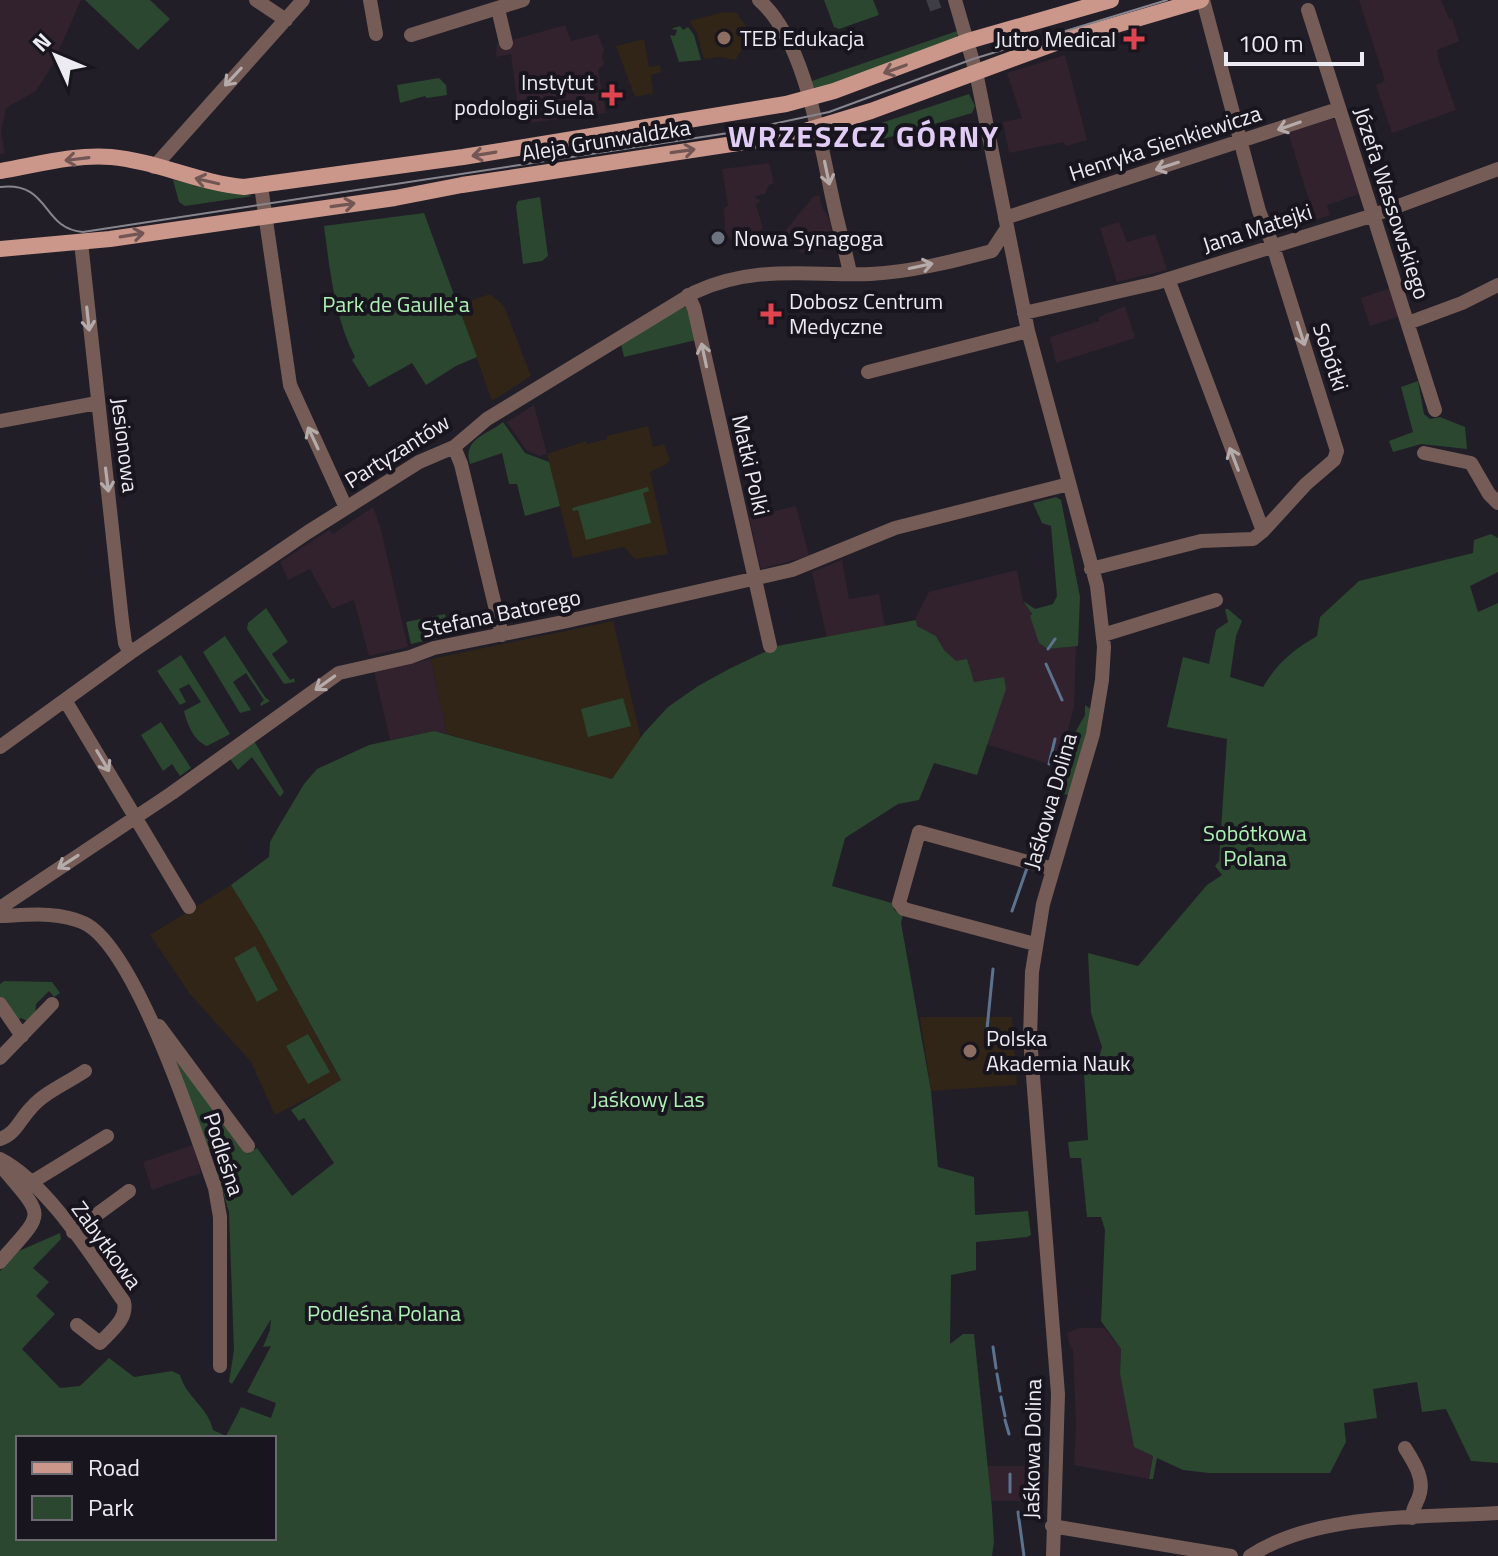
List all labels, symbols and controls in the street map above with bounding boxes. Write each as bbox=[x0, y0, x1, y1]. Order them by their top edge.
north arrow bbox=[16, 16, 96, 96]
scale bar bbox=[1226, 16, 1362, 66]
place label: TEB Edukacja bbox=[740, 21, 864, 55]
place label: Jutro Medical bbox=[995, 22, 1116, 56]
text: N bbox=[24, 25, 59, 59]
text: 100 m bbox=[1238, 25, 1304, 61]
marker: Jutro Medical bbox=[1123, 28, 1145, 50]
marker: TEB Edukacja bbox=[715, 29, 733, 47]
one-way arrow bbox=[883, 63, 908, 77]
place label: Instytut podologii Suela bbox=[454, 65, 594, 124]
one-way arrow bbox=[224, 67, 243, 87]
marker: Instytut podologii Suela bbox=[601, 84, 623, 106]
street label: Henryka Sienkiewicza bbox=[1064, 96, 1266, 190]
street label: Józefa Wassowskiego bbox=[1345, 102, 1439, 304]
street label: Aleja Grunwaldzka bbox=[519, 110, 693, 170]
district label: WRZESZCZ GÓRNY bbox=[728, 113, 1000, 159]
one-way arrow bbox=[1277, 119, 1302, 134]
one-way arrow bbox=[669, 143, 695, 158]
one-way arrow bbox=[472, 147, 497, 162]
one-way arrow bbox=[64, 151, 91, 166]
one-way arrow bbox=[1154, 159, 1180, 174]
one-way arrow bbox=[820, 160, 835, 186]
one-way arrow bbox=[194, 172, 220, 187]
street label: Jana Matejki bbox=[1198, 194, 1316, 262]
one-way arrow bbox=[329, 198, 356, 213]
place label: Nowa Synagoga bbox=[734, 221, 883, 255]
one-way arrow bbox=[119, 227, 144, 242]
marker: Nowa Synagoga bbox=[709, 229, 727, 247]
one-way arrow bbox=[908, 258, 934, 273]
place label: Dobosz Centrum Medyczne bbox=[789, 284, 943, 343]
park label: Park de Gaulle'a bbox=[322, 287, 470, 321]
marker: Dobosz Centrum Medyczne bbox=[760, 303, 782, 325]
one-way arrow bbox=[80, 305, 95, 332]
street label: Sobótki bbox=[1304, 319, 1358, 395]
one-way arrow bbox=[1294, 321, 1309, 346]
one-way arrow bbox=[696, 343, 711, 368]
street label: Jesionowa bbox=[102, 396, 148, 494]
street label: Partyzantów bbox=[338, 405, 457, 497]
street label: Matki Polki bbox=[723, 411, 779, 519]
one-way arrow bbox=[305, 426, 320, 450]
one-way arrow bbox=[1226, 447, 1240, 472]
one-way arrow bbox=[100, 467, 115, 492]
street label: Stefana Batorego bbox=[418, 580, 584, 646]
one-way arrow bbox=[314, 675, 336, 691]
street label: Jaśkowa Dolina bbox=[1014, 729, 1086, 873]
one-way arrow bbox=[95, 749, 111, 772]
park label: Sobótkowa Polana bbox=[1203, 816, 1307, 875]
one-way arrow bbox=[57, 854, 79, 871]
place label: Polska Akademia Nauk bbox=[986, 1021, 1131, 1080]
marker: Polska Akademia Nauk bbox=[961, 1042, 979, 1060]
park label: Jaśkowy Las bbox=[591, 1082, 705, 1116]
street label: Podleśna bbox=[195, 1108, 253, 1200]
street label: Zabytkowa bbox=[63, 1194, 151, 1296]
park label: Podleśna Polana bbox=[307, 1296, 461, 1330]
street label: Jaśkowa Dolina bbox=[1014, 1378, 1050, 1520]
legend bbox=[16, 1436, 276, 1540]
text: Road bbox=[88, 1449, 140, 1485]
text: Park bbox=[88, 1489, 134, 1525]

